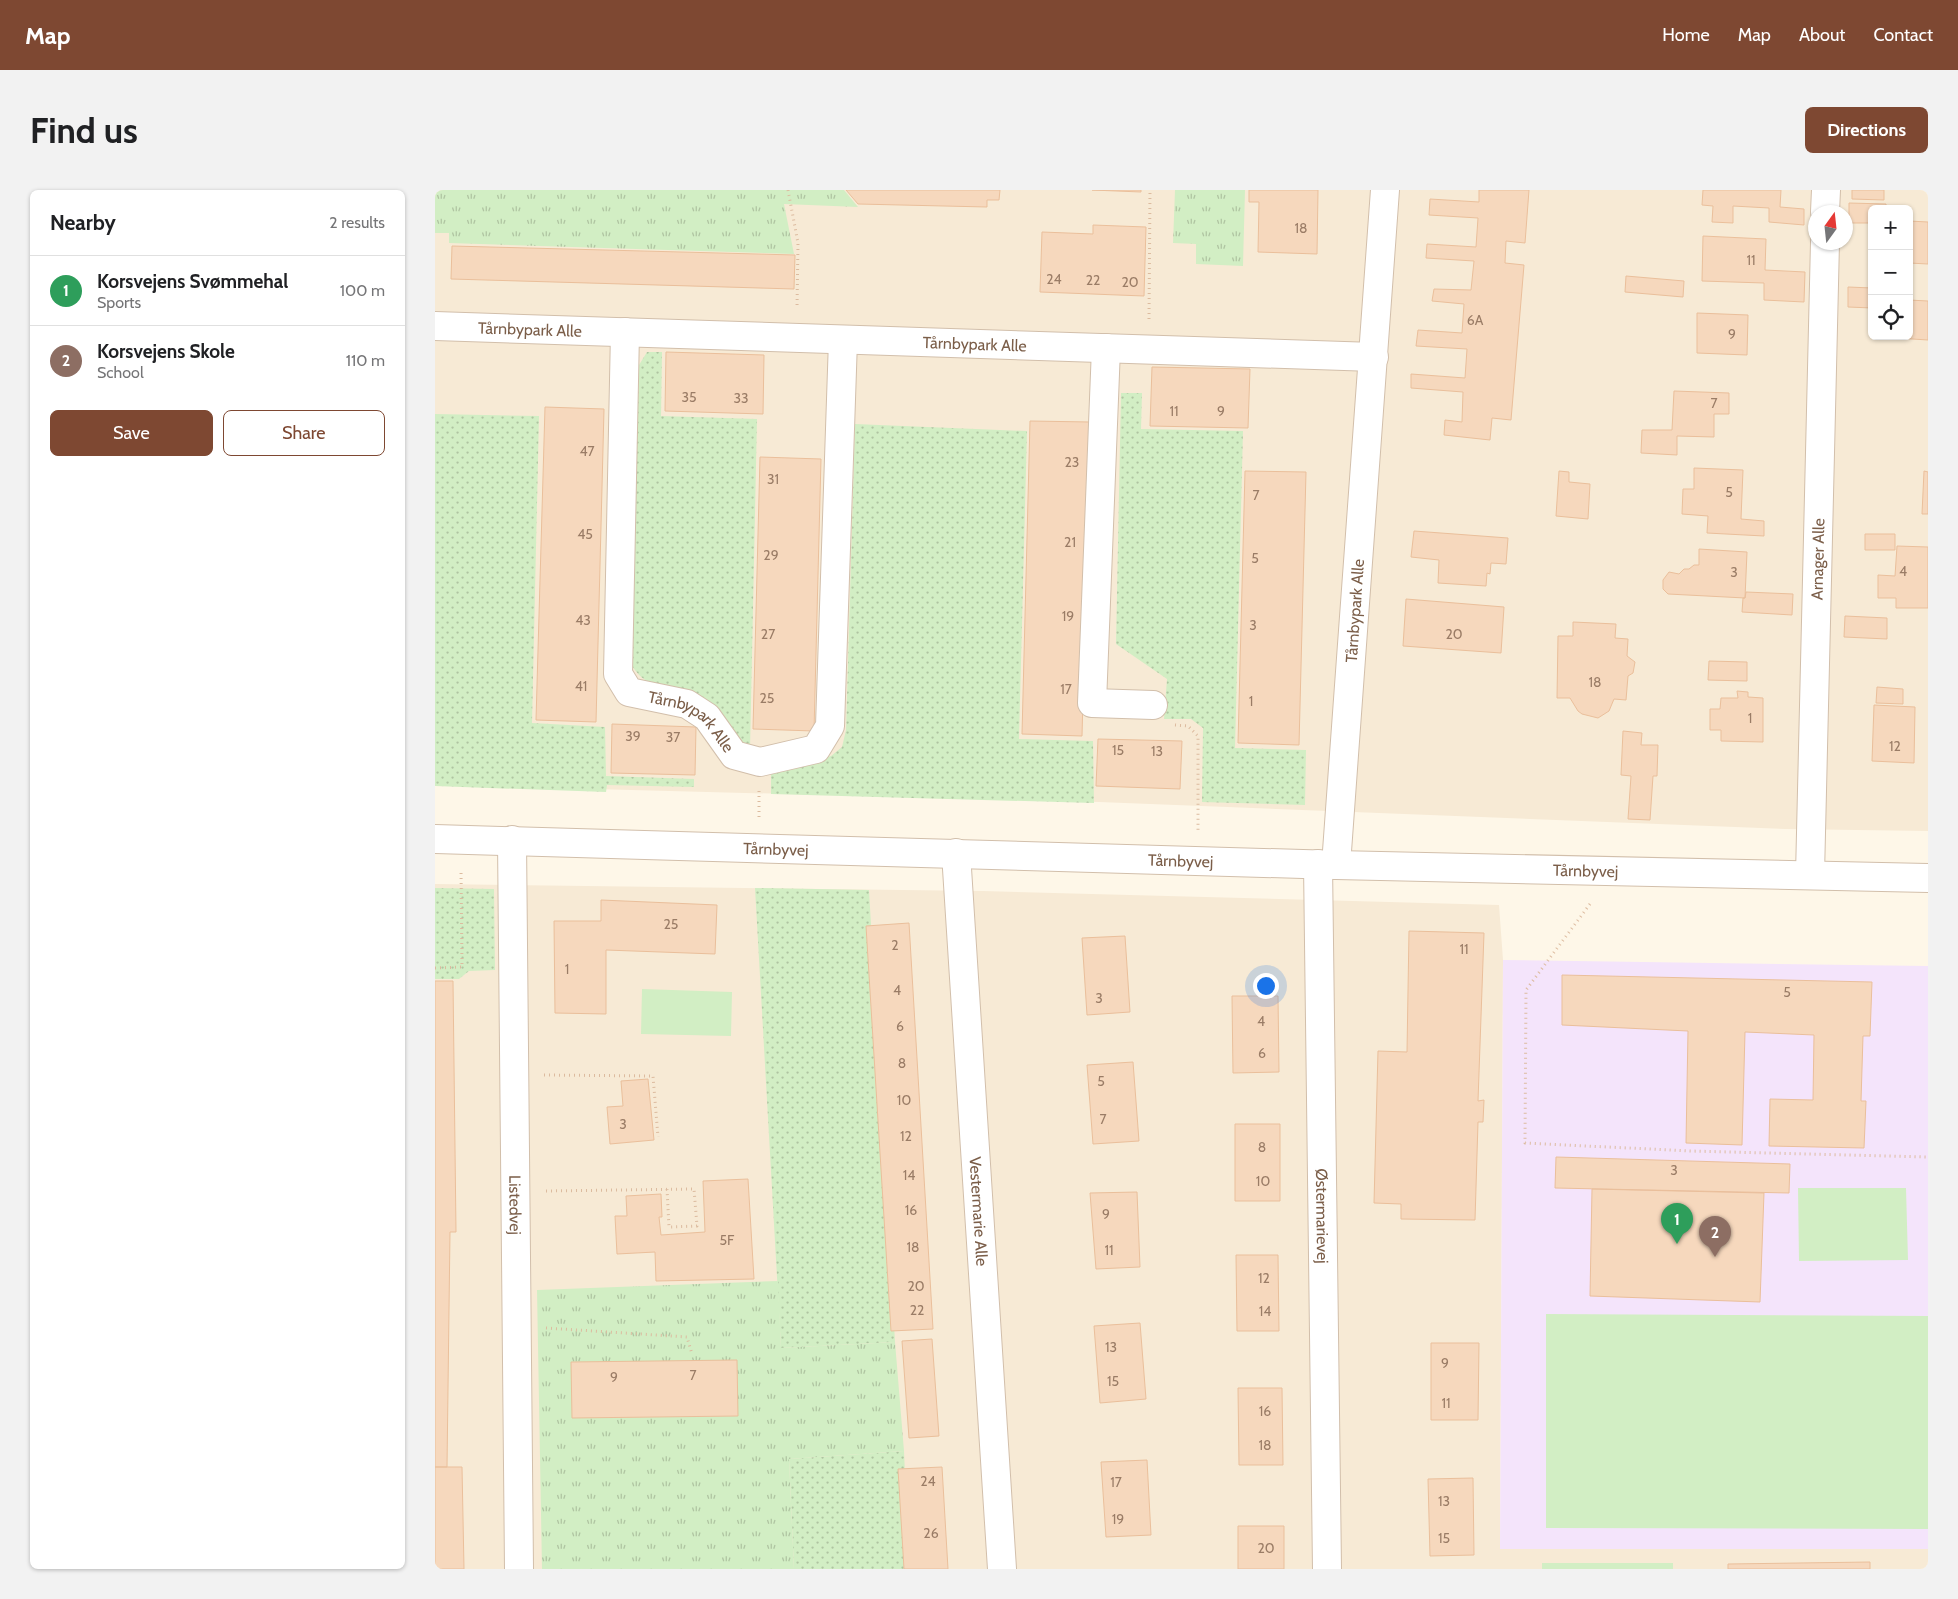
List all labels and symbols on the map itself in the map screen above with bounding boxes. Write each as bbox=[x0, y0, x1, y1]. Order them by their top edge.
north arrow bbox=[1808, 205, 1853, 250]
house number: 18 bbox=[1294, 219, 1308, 237]
house number: 11 bbox=[1746, 251, 1756, 269]
house number: 24 bbox=[1046, 270, 1062, 288]
house number: 22 bbox=[1086, 271, 1100, 289]
house number: 20 bbox=[1121, 273, 1139, 291]
house number: 6A bbox=[1467, 311, 1484, 329]
street label: Tårnbypark Alle bbox=[478, 318, 582, 340]
house number: 9 bbox=[1728, 325, 1736, 343]
street label: Tårnbypark Alle bbox=[922, 333, 1027, 355]
house number: 35 bbox=[681, 388, 697, 406]
house number: 33 bbox=[733, 389, 749, 407]
house number: 7 bbox=[1710, 394, 1718, 412]
house number: 11 bbox=[1169, 402, 1179, 420]
house number: 9 bbox=[1217, 402, 1225, 420]
house number: 47 bbox=[579, 442, 595, 460]
house number: 23 bbox=[1065, 453, 1079, 471]
house number: 31 bbox=[767, 470, 779, 488]
house number: 5 bbox=[1725, 483, 1733, 501]
house number: 7 bbox=[1252, 486, 1260, 504]
street label: Arnager Alle bbox=[1807, 518, 1828, 600]
house number: 45 bbox=[577, 525, 593, 543]
house number: 21 bbox=[1064, 533, 1076, 551]
house number: 29 bbox=[763, 546, 779, 564]
house number: 5 bbox=[1251, 549, 1259, 567]
street label: Tårnbypark Alle bbox=[1341, 558, 1368, 663]
house number: 4 bbox=[1899, 562, 1907, 580]
house number: 3 bbox=[1730, 563, 1738, 581]
house number: 19 bbox=[1062, 607, 1074, 625]
house number: 43 bbox=[575, 611, 591, 629]
house number: 3 bbox=[1249, 616, 1257, 634]
house number: 27 bbox=[761, 625, 775, 643]
house number: 20 bbox=[1445, 625, 1463, 643]
house number: 18 bbox=[1588, 673, 1602, 691]
house number: 41 bbox=[575, 677, 587, 695]
house number: 17 bbox=[1060, 680, 1072, 698]
street label: Tårnbypark Alle bbox=[647, 687, 738, 756]
house number: 25 bbox=[760, 689, 774, 707]
house number: 1 bbox=[1249, 692, 1253, 710]
house number: 1 bbox=[1748, 709, 1752, 727]
house number: 39 bbox=[625, 727, 641, 745]
house number: 37 bbox=[666, 728, 680, 746]
house number: 12 bbox=[1889, 737, 1901, 755]
house number: 15 bbox=[1112, 741, 1124, 759]
house number: 13 bbox=[1151, 742, 1163, 760]
street label: Tårnbyvej bbox=[743, 838, 809, 859]
street label: Tårnbyvej bbox=[1148, 850, 1214, 871]
street label: Tårnbyvej bbox=[1553, 860, 1618, 881]
house number: 25 bbox=[664, 915, 678, 933]
house number: 2 bbox=[891, 936, 899, 954]
house number: 11 bbox=[1459, 940, 1469, 958]
house number: 1 bbox=[565, 960, 569, 978]
your location bbox=[1253, 973, 1279, 999]
house number: 4 bbox=[893, 981, 901, 999]
house number: 5 bbox=[1783, 983, 1791, 1001]
house number: 3 bbox=[1095, 989, 1103, 1007]
house number: 4 bbox=[1257, 1012, 1265, 1030]
house number: 6 bbox=[896, 1017, 904, 1035]
house number: 6 bbox=[1258, 1044, 1266, 1062]
house number: 8 bbox=[898, 1054, 906, 1072]
house number: 5 bbox=[1097, 1072, 1105, 1090]
house number: 10 bbox=[897, 1091, 911, 1109]
house number: 7 bbox=[1099, 1110, 1107, 1128]
house number: 3 bbox=[619, 1115, 627, 1133]
house number: 12 bbox=[900, 1127, 912, 1145]
house number: 8 bbox=[1258, 1138, 1266, 1156]
street label: Vestermarie Alle bbox=[966, 1156, 992, 1267]
house number: 3 bbox=[1670, 1161, 1678, 1179]
house number: 14 bbox=[903, 1166, 915, 1184]
street label: Østermarievej bbox=[1312, 1168, 1333, 1264]
house number: 10 bbox=[1256, 1172, 1270, 1190]
street label: Listedvej bbox=[506, 1175, 525, 1235]
house number: 16 bbox=[905, 1201, 917, 1219]
pin: 1 bbox=[1661, 1203, 1693, 1244]
house number: 9 bbox=[1102, 1205, 1110, 1223]
pin: 2 bbox=[1699, 1216, 1731, 1257]
house number: 5F bbox=[720, 1231, 735, 1249]
house number: 18 bbox=[906, 1238, 920, 1256]
house number: 11 bbox=[1104, 1241, 1114, 1259]
house number: 12 bbox=[1258, 1269, 1270, 1287]
house number: 20 bbox=[907, 1277, 925, 1295]
house number: 22 bbox=[910, 1301, 924, 1319]
house number: 14 bbox=[1259, 1302, 1271, 1320]
house number: 13 bbox=[1105, 1338, 1117, 1356]
house number: 9 bbox=[1441, 1354, 1449, 1372]
house number: 7 bbox=[689, 1366, 697, 1384]
house number: 9 bbox=[610, 1368, 618, 1386]
house number: 15 bbox=[1107, 1372, 1119, 1390]
house number: 11 bbox=[1441, 1394, 1451, 1412]
house number: 16 bbox=[1259, 1402, 1271, 1420]
house number: 18 bbox=[1258, 1436, 1272, 1454]
house number: 24 bbox=[920, 1472, 936, 1490]
house number: 17 bbox=[1110, 1473, 1122, 1491]
house number: 13 bbox=[1438, 1492, 1450, 1510]
house number: 19 bbox=[1112, 1510, 1124, 1528]
house number: 26 bbox=[923, 1524, 939, 1542]
house number: 15 bbox=[1438, 1529, 1450, 1547]
house number: 20 bbox=[1257, 1539, 1275, 1557]

